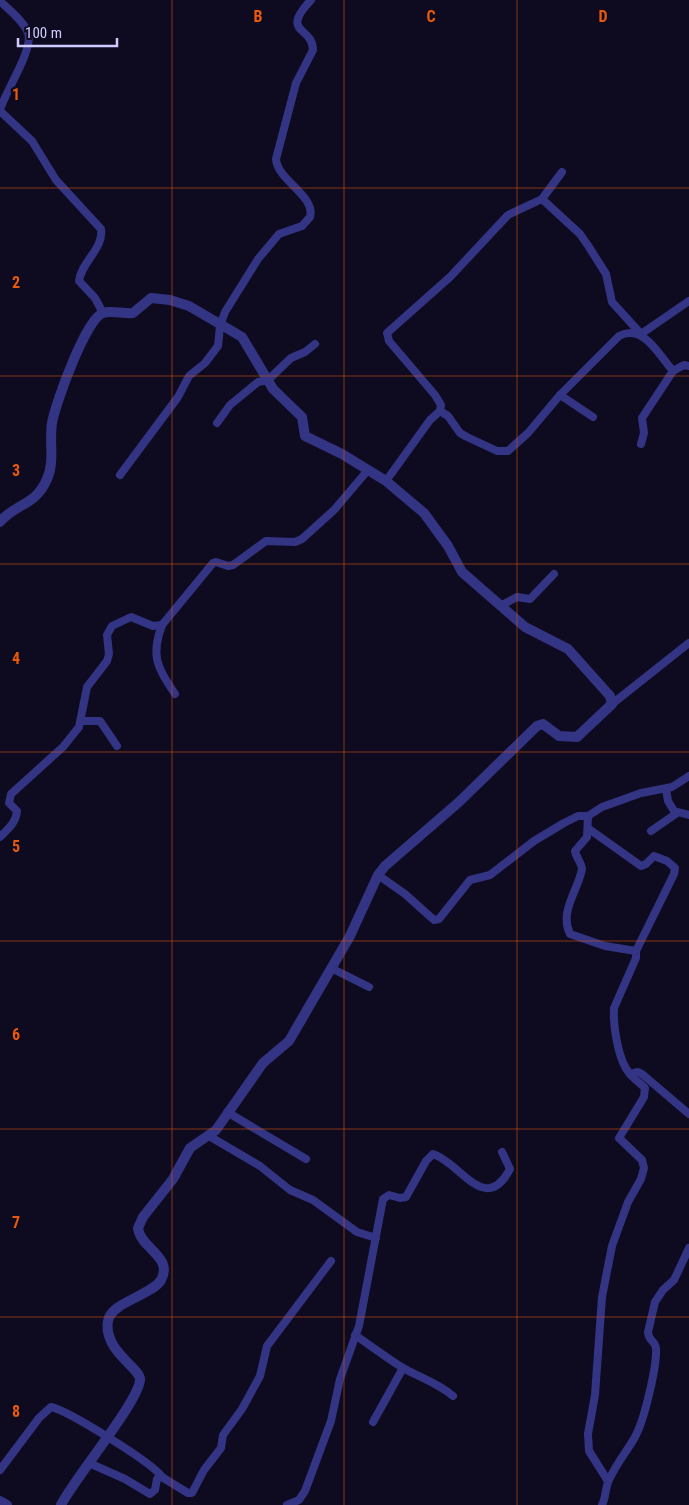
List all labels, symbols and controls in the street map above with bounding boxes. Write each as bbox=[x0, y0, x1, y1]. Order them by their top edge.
text: B bbox=[254, 7, 263, 26]
text: C bbox=[426, 7, 436, 26]
text: D bbox=[598, 7, 608, 26]
scale bar bbox=[18, 15, 116, 47]
text: 100 m bbox=[25, 24, 62, 42]
text: 1 bbox=[12, 85, 20, 104]
text: 2 bbox=[12, 273, 20, 292]
text: 3 bbox=[12, 461, 20, 480]
text: 4 bbox=[12, 649, 20, 668]
text: 5 bbox=[12, 837, 20, 856]
text: 6 bbox=[12, 1025, 20, 1044]
text: 7 bbox=[12, 1213, 20, 1232]
text: 8 bbox=[12, 1402, 20, 1421]

